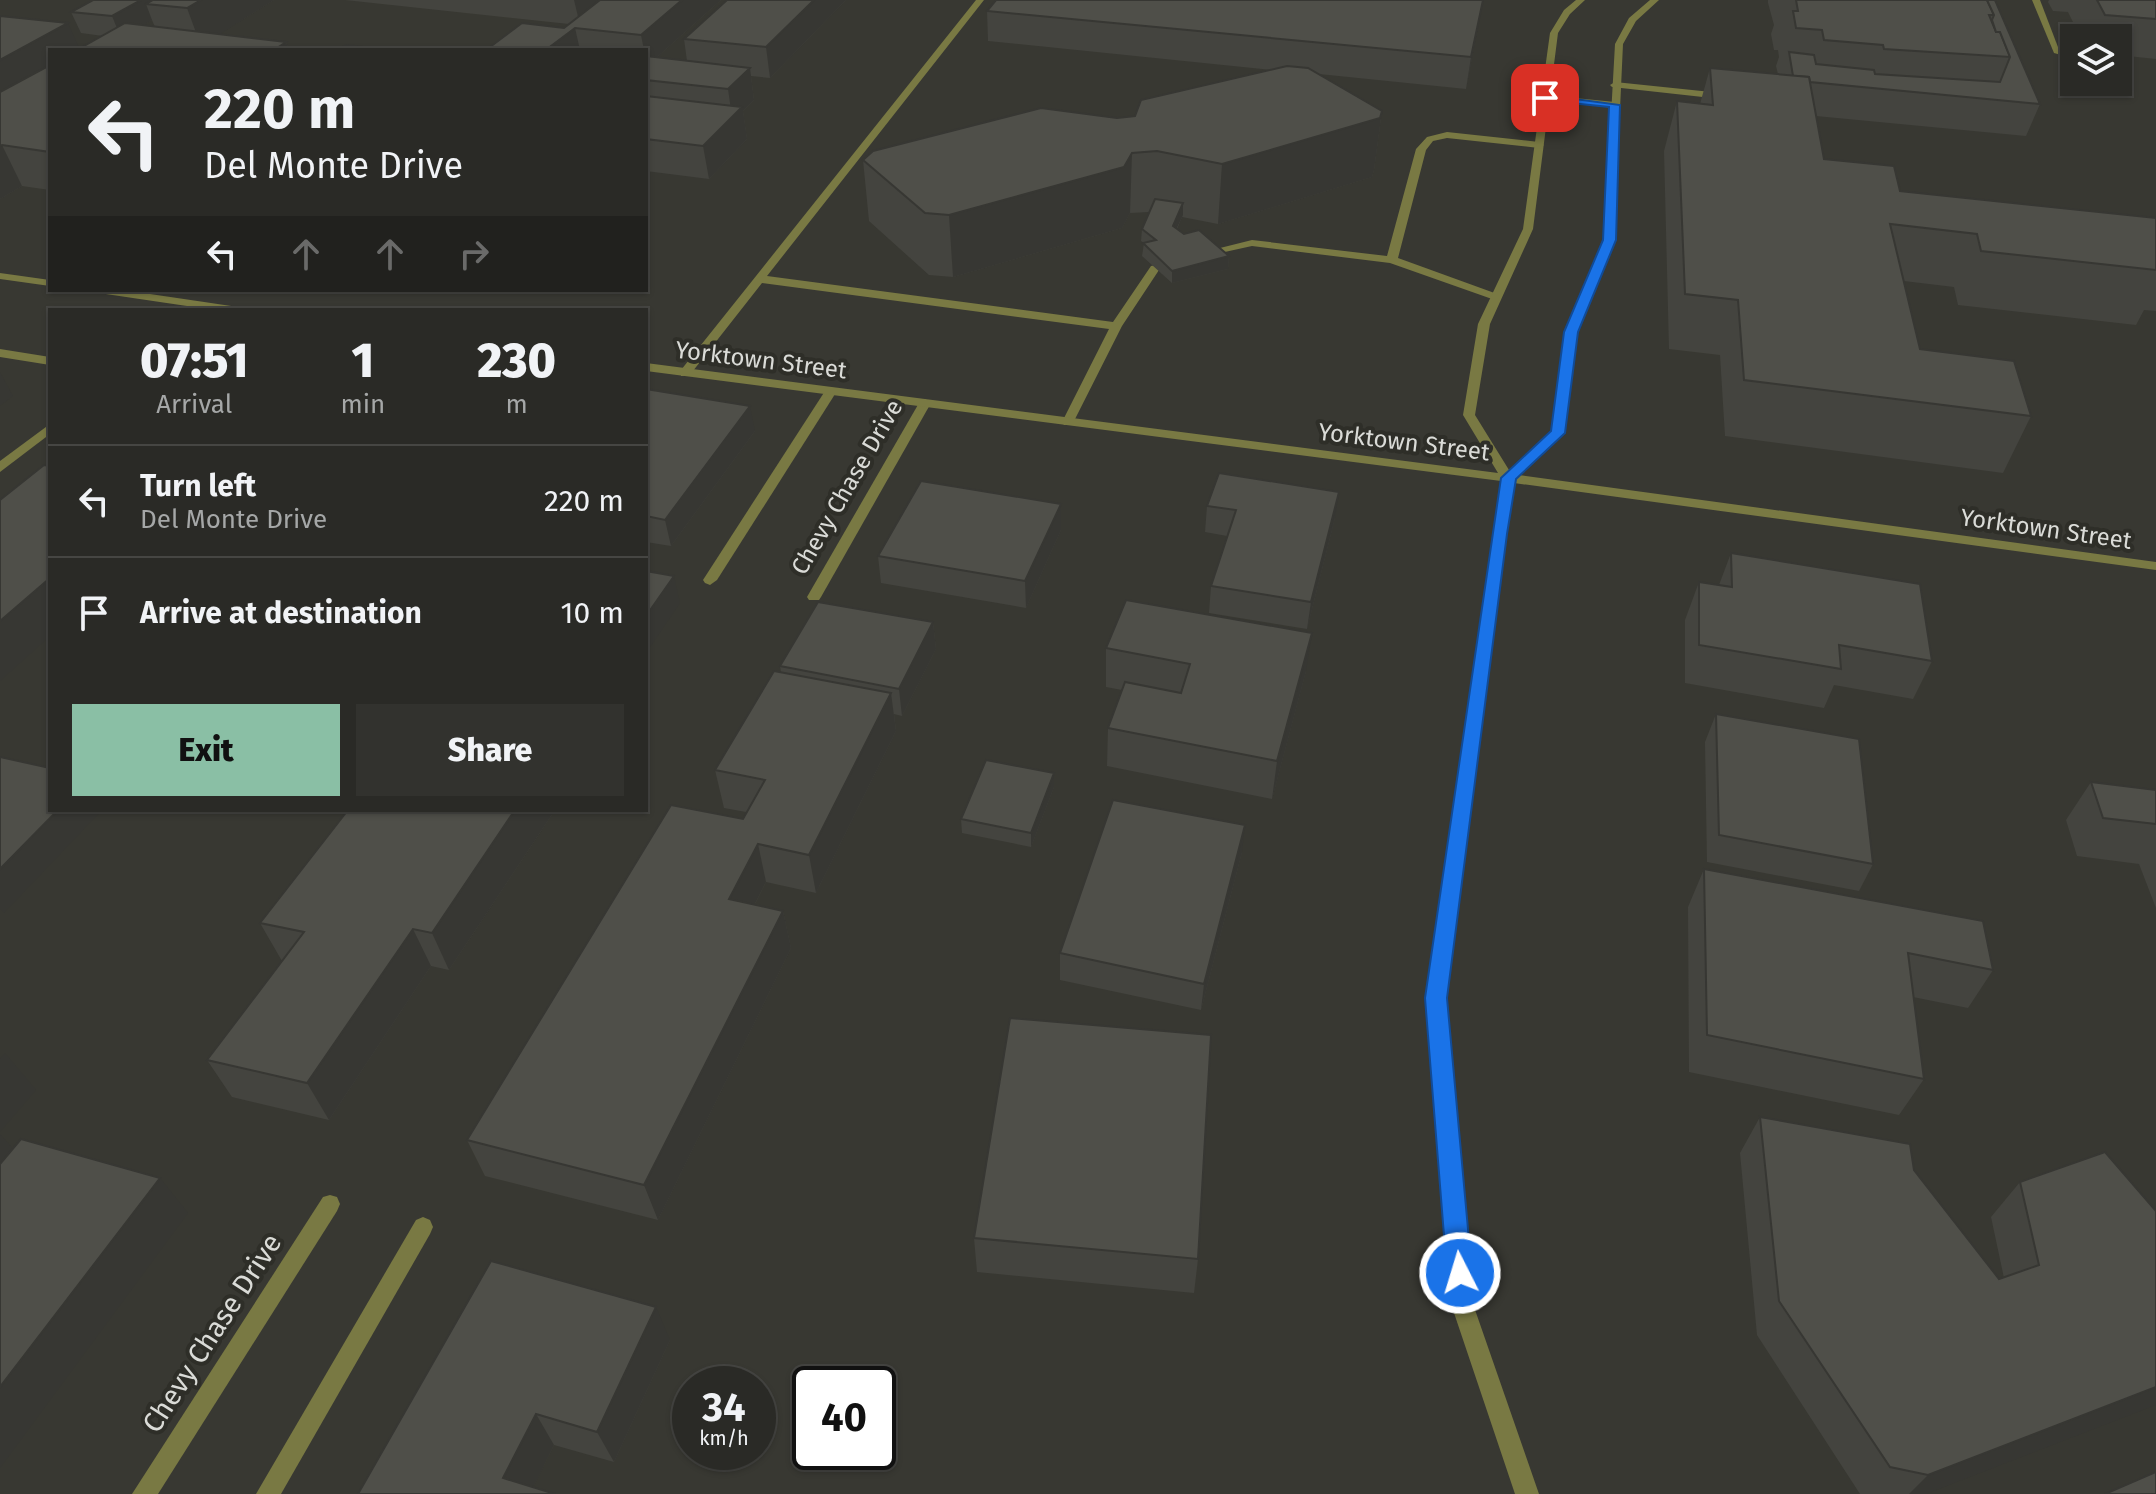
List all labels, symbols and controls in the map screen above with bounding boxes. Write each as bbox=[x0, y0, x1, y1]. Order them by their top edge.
map controls bbox=[2060, 24, 2132, 96]
button: layers bbox=[2060, 24, 2132, 96]
pin bbox=[1511, 64, 1579, 132]
text: 220 m bbox=[204, 76, 355, 143]
icon: arrive bbox=[1523, 76, 1567, 120]
icon: left bbox=[72, 80, 176, 184]
text: Del Monte Drive bbox=[204, 144, 463, 188]
icon: left bbox=[200, 232, 244, 276]
icon: ahead bbox=[284, 232, 328, 276]
icon: ahead bbox=[368, 232, 412, 276]
icon: right bbox=[452, 232, 496, 276]
text: 07:51 bbox=[140, 332, 248, 390]
text: 1 bbox=[352, 332, 374, 390]
text: 230 bbox=[477, 332, 556, 390]
street label: Yorktown Street bbox=[674, 336, 849, 384]
text: Arrival bbox=[156, 389, 232, 420]
text: min bbox=[340, 389, 385, 420]
text: m bbox=[506, 389, 528, 420]
street label: Chevy Chase Drive bbox=[786, 395, 908, 579]
street label: Yorktown Street bbox=[1317, 418, 1492, 466]
text: Turn left bbox=[140, 468, 256, 504]
icon: left bbox=[72, 479, 116, 523]
text: 220 m bbox=[544, 483, 624, 519]
street label: Yorktown Street bbox=[1959, 503, 2134, 555]
text: Del Monte Drive bbox=[140, 504, 327, 535]
icon: arrive bbox=[72, 591, 116, 635]
text: Arrive at destination bbox=[140, 595, 422, 631]
text: 10 m bbox=[561, 595, 624, 631]
button: Exit bbox=[72, 704, 340, 796]
button: Share bbox=[356, 704, 624, 796]
street label: Chevy Chase Drive bbox=[135, 1228, 289, 1438]
position arrow bbox=[1418, 1231, 1502, 1315]
speed limit sign: 40 bbox=[792, 1366, 896, 1470]
text: 34 bbox=[702, 1384, 746, 1432]
text: km/h bbox=[699, 1426, 749, 1450]

